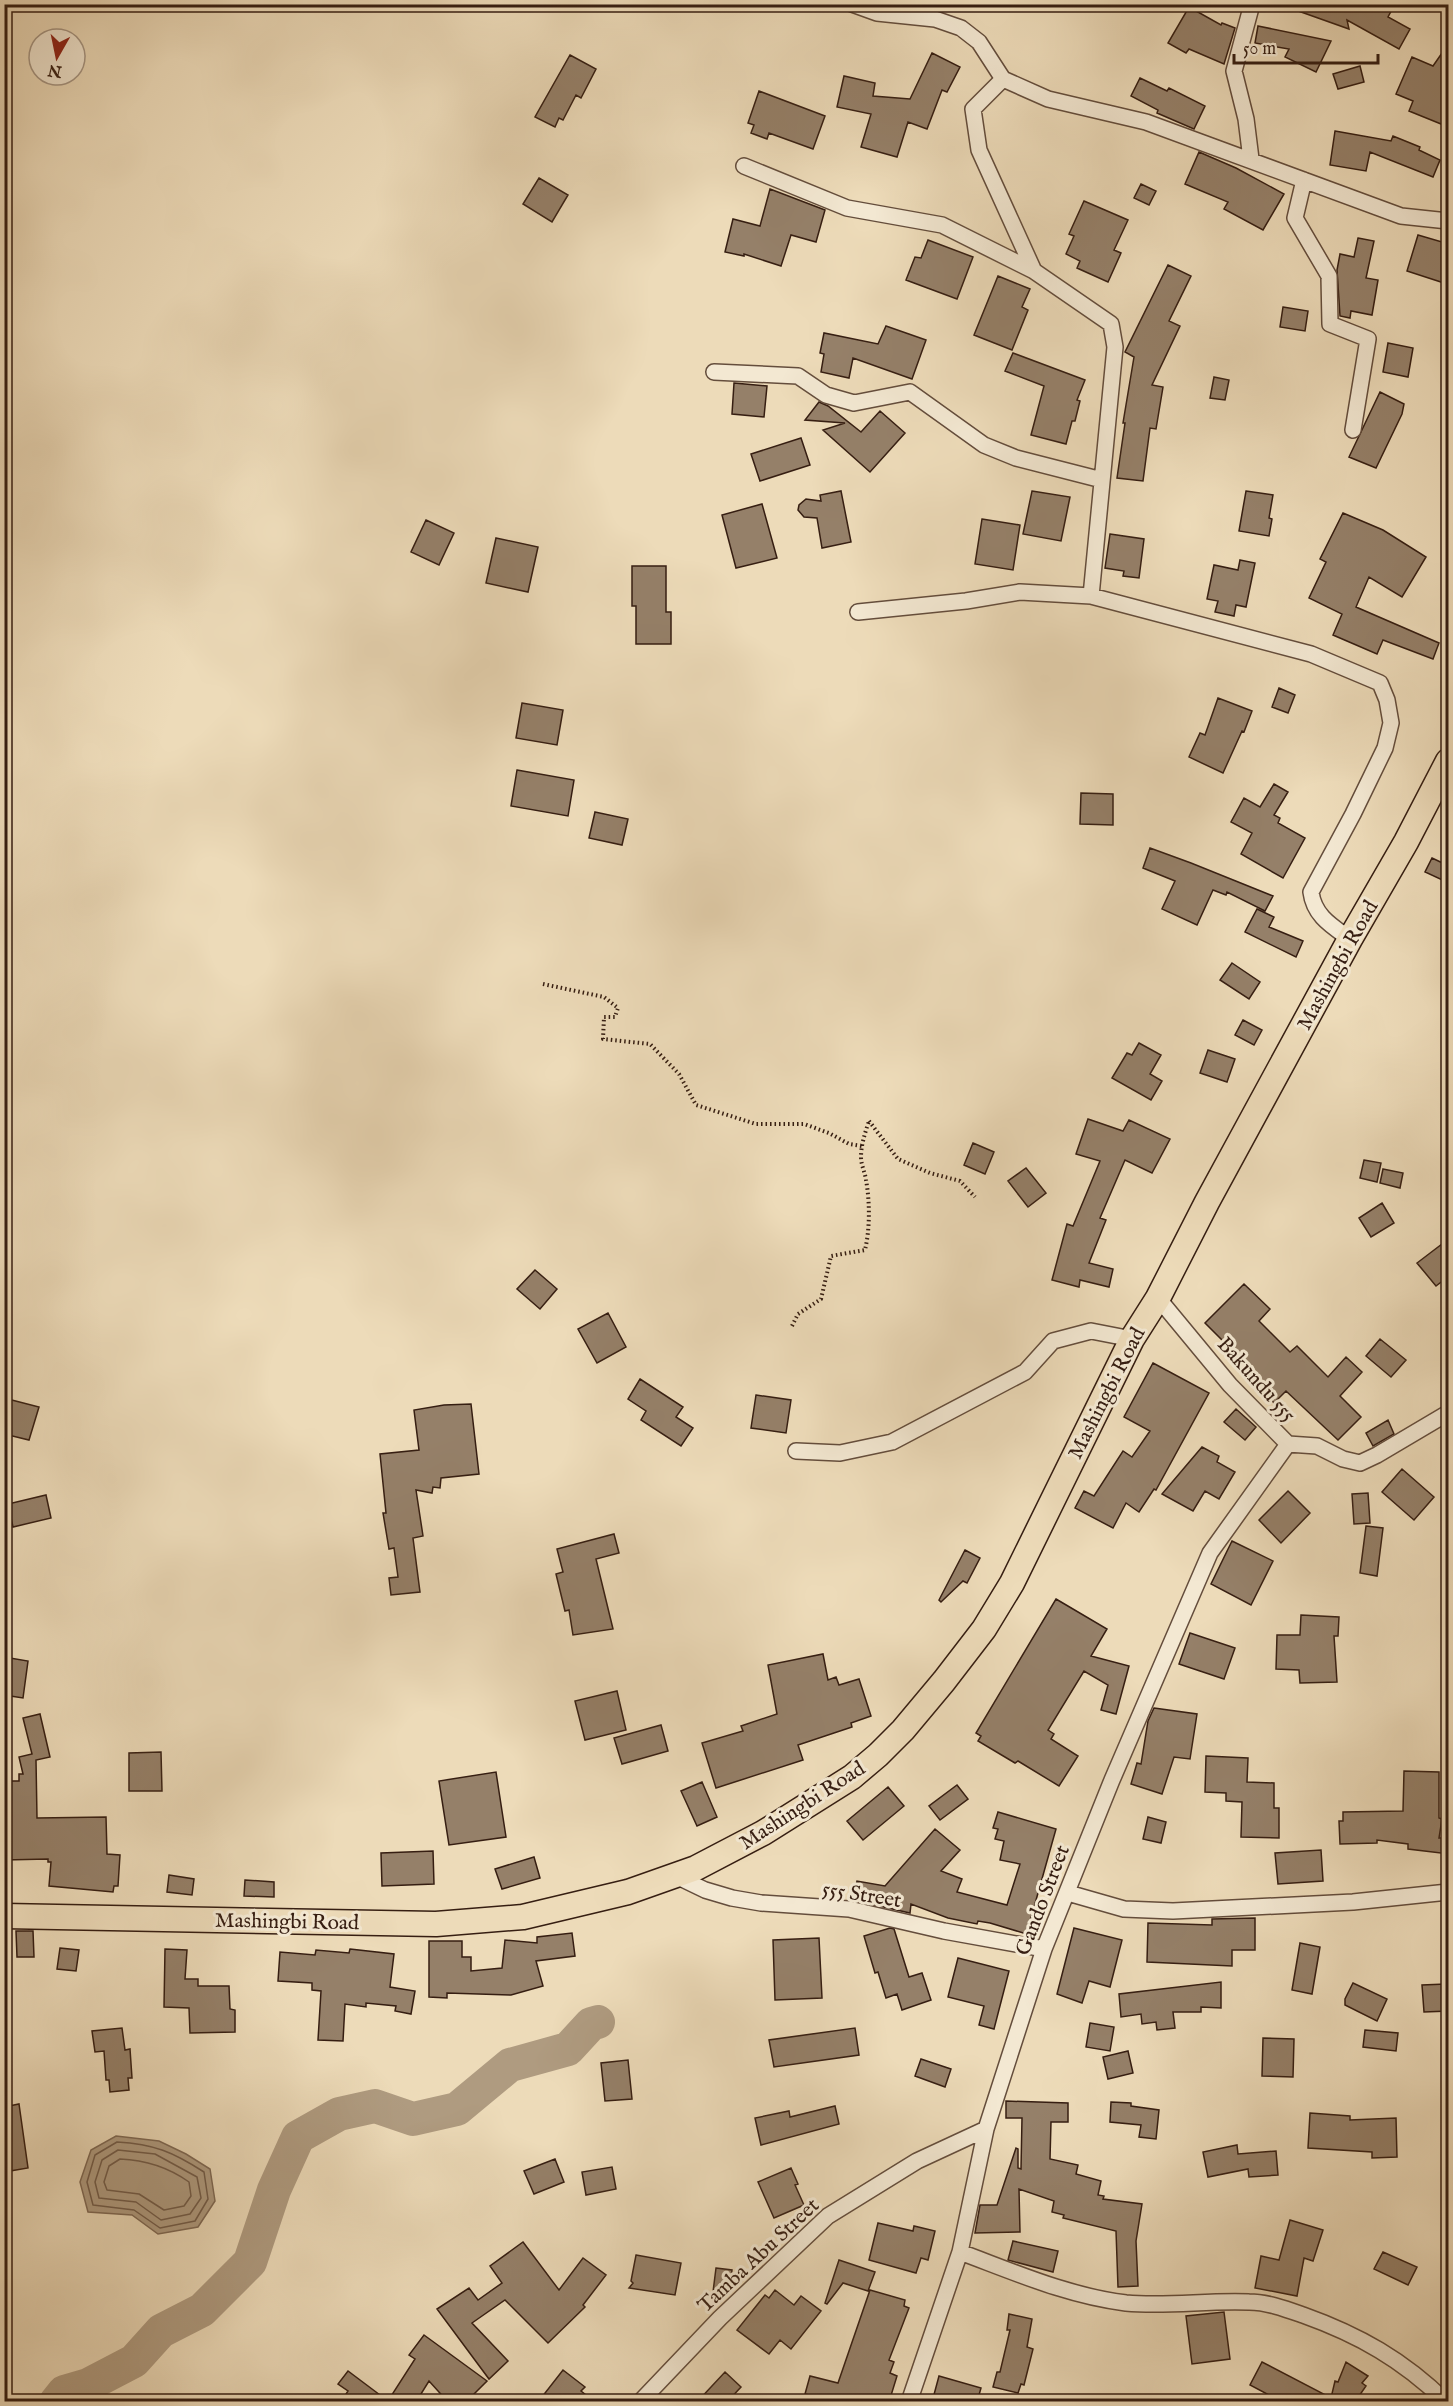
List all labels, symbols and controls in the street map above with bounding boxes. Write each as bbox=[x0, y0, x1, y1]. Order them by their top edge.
north arrow bbox=[27, 27, 87, 87]
scale bar bbox=[1234, 27, 1378, 65]
text: 50 m bbox=[1243, 38, 1276, 61]
text: N bbox=[46, 59, 64, 81]
street label: Mashingbi Road bbox=[1292, 895, 1386, 1035]
street label: Mashingbi Road bbox=[1063, 1323, 1153, 1464]
street label: Bakundu 555 bbox=[1210, 1332, 1302, 1429]
street label: Mashingbi Road bbox=[735, 1755, 871, 1857]
street label: Gando Street bbox=[1010, 1841, 1077, 1960]
street label: 555 Street bbox=[820, 1876, 903, 1915]
street label: Mashingbi Road bbox=[215, 1908, 360, 1937]
street label: Tamba Abu Street bbox=[692, 2193, 826, 2319]

